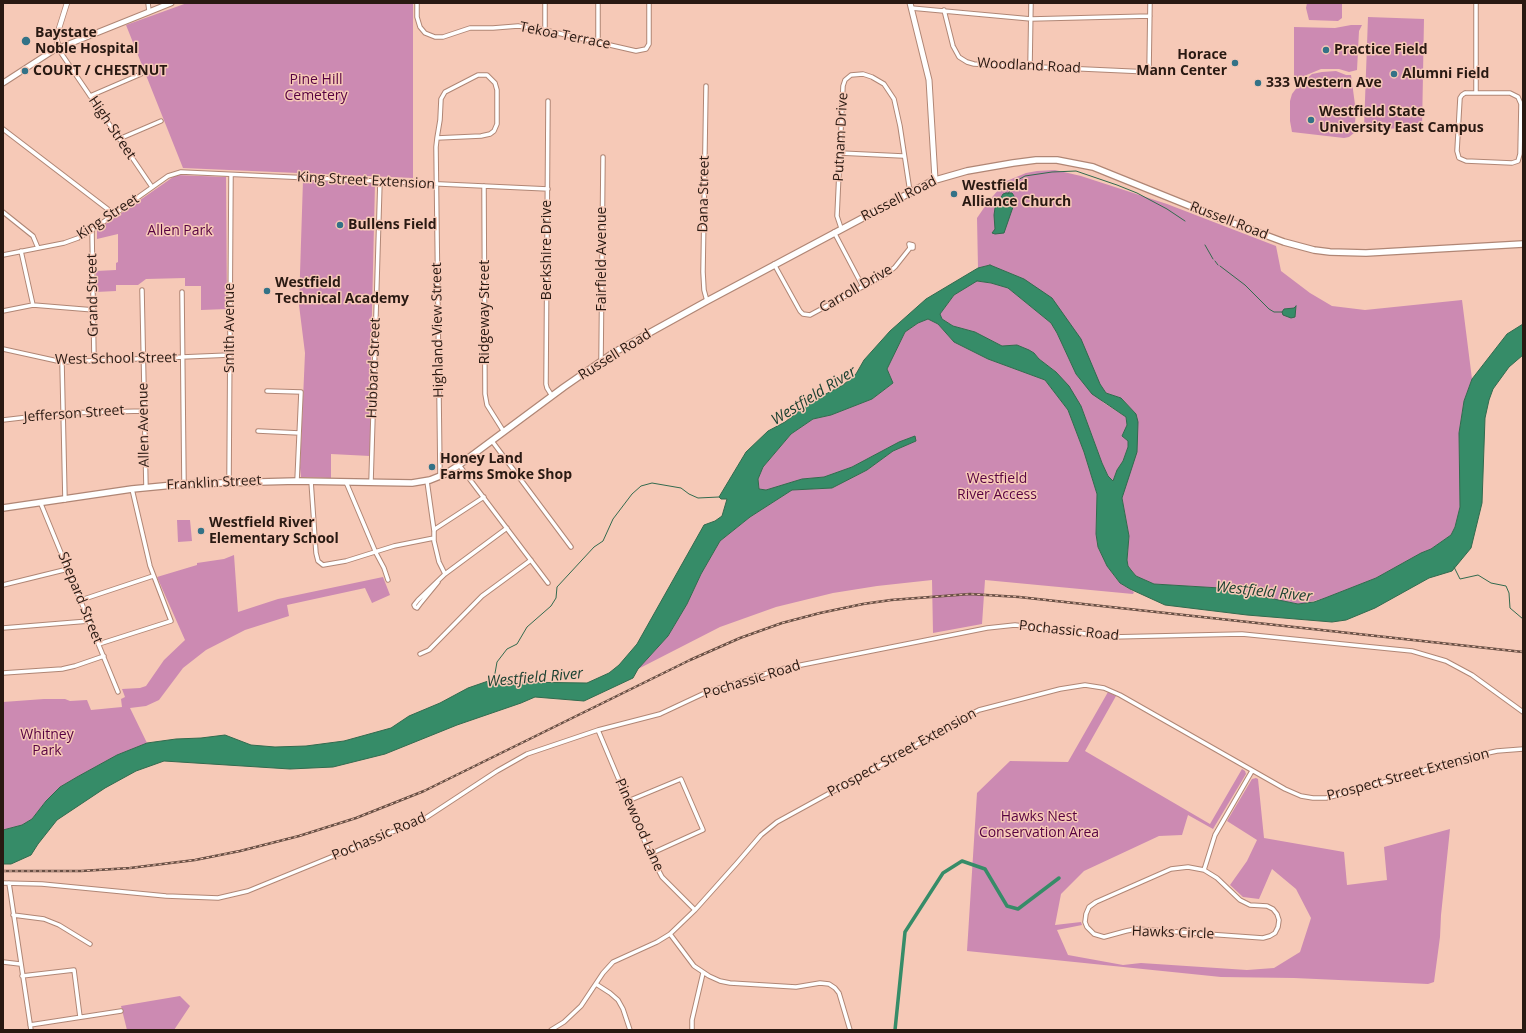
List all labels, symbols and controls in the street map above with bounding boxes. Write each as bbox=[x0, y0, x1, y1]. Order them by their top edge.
street label: Tekoa Terrace bbox=[518, 19, 612, 53]
place label: Baystate Noble Hospital bbox=[35, 25, 138, 58]
marker: Baystate Noble Hospital bbox=[20, 35, 32, 47]
place label: Practice Field bbox=[1334, 42, 1428, 58]
marker: Practice Field bbox=[1321, 45, 1331, 55]
place label: Horace Mann Center bbox=[1136, 47, 1227, 80]
street label: Woodland Road bbox=[977, 55, 1081, 77]
marker: Horace Mann Center bbox=[1230, 58, 1240, 68]
place label: COURT / CHESTNUT bbox=[33, 63, 167, 79]
marker: COURT / CHESTNUT bbox=[20, 66, 30, 76]
place label: Alumni Field bbox=[1402, 66, 1489, 82]
marker: Alumni Field bbox=[1389, 69, 1399, 79]
park label: Pine Hill Cemetery bbox=[284, 72, 348, 104]
place label: 333 Western Ave bbox=[1266, 75, 1382, 91]
marker: 333 Western Ave bbox=[1253, 78, 1263, 88]
street label: Putnam Drive bbox=[830, 92, 852, 182]
street label: High Street bbox=[85, 93, 139, 163]
place label: Westfield State University East Campus bbox=[1319, 104, 1484, 136]
marker: Westfield State University East Campus bbox=[1306, 115, 1316, 125]
street label: Dana Street bbox=[695, 155, 713, 233]
street label: King Street Extension bbox=[296, 169, 436, 193]
street label: Russell Road bbox=[858, 173, 940, 225]
place label: Westfield Alliance Church bbox=[962, 178, 1071, 210]
marker: Westfield Alliance Church bbox=[949, 189, 959, 199]
street label: King Street bbox=[74, 191, 142, 243]
street label: Russell Road bbox=[1187, 198, 1271, 244]
street label: Berkshire Drive bbox=[539, 200, 555, 300]
street label: Fairfield Avenue bbox=[594, 207, 610, 311]
place label: Bullens Field bbox=[348, 217, 437, 233]
marker: Bullens Field bbox=[335, 220, 345, 230]
park label: Allen Park bbox=[147, 223, 213, 239]
street label: Grand Street bbox=[84, 253, 102, 337]
street label: Ridgeway Street bbox=[477, 260, 493, 364]
street label: Carroll Drive bbox=[817, 261, 895, 317]
street label: Highland View Street bbox=[428, 262, 448, 398]
place label: Westfield Technical Academy bbox=[275, 275, 409, 308]
street label: Smith Avenue bbox=[222, 283, 238, 373]
marker: Westfield Technical Academy bbox=[262, 286, 272, 296]
street label: Hubbard Street bbox=[364, 317, 384, 419]
street label: Russell Road bbox=[576, 326, 654, 384]
street label: West School Street bbox=[55, 350, 177, 368]
water label: Westfield River bbox=[768, 363, 860, 429]
street label: Allen Avenue bbox=[135, 382, 153, 468]
street label: Jefferson Street bbox=[23, 402, 125, 426]
place label: Honey Land Farms Smoke Shop bbox=[440, 451, 572, 484]
marker: Honey Land Farms Smoke Shop bbox=[427, 462, 437, 472]
park label: Westfield River Access bbox=[957, 471, 1037, 504]
street label: Franklin Street bbox=[166, 472, 262, 494]
place label: Westfield River Elementary School bbox=[209, 515, 339, 548]
marker: Westfield River Elementary School bbox=[196, 526, 206, 536]
street label: Shepard Street bbox=[54, 550, 106, 646]
water label: Westfield River bbox=[1215, 578, 1313, 606]
street label: Pochassic Road bbox=[1018, 617, 1120, 645]
street label: Pochassic Road bbox=[701, 657, 803, 703]
water label: Westfield River bbox=[486, 665, 584, 691]
street label: Prospect Street Extension bbox=[825, 705, 979, 801]
park label: Whitney Park bbox=[20, 727, 74, 760]
street label: Prospect Street Extension bbox=[1325, 745, 1491, 805]
street label: Pinewood Lane bbox=[611, 776, 667, 874]
park label: Hawks Nest Conservation Area bbox=[979, 809, 1099, 842]
street label: Pochassic Road bbox=[329, 810, 429, 864]
street label: Hawks Circle bbox=[1131, 923, 1215, 943]

